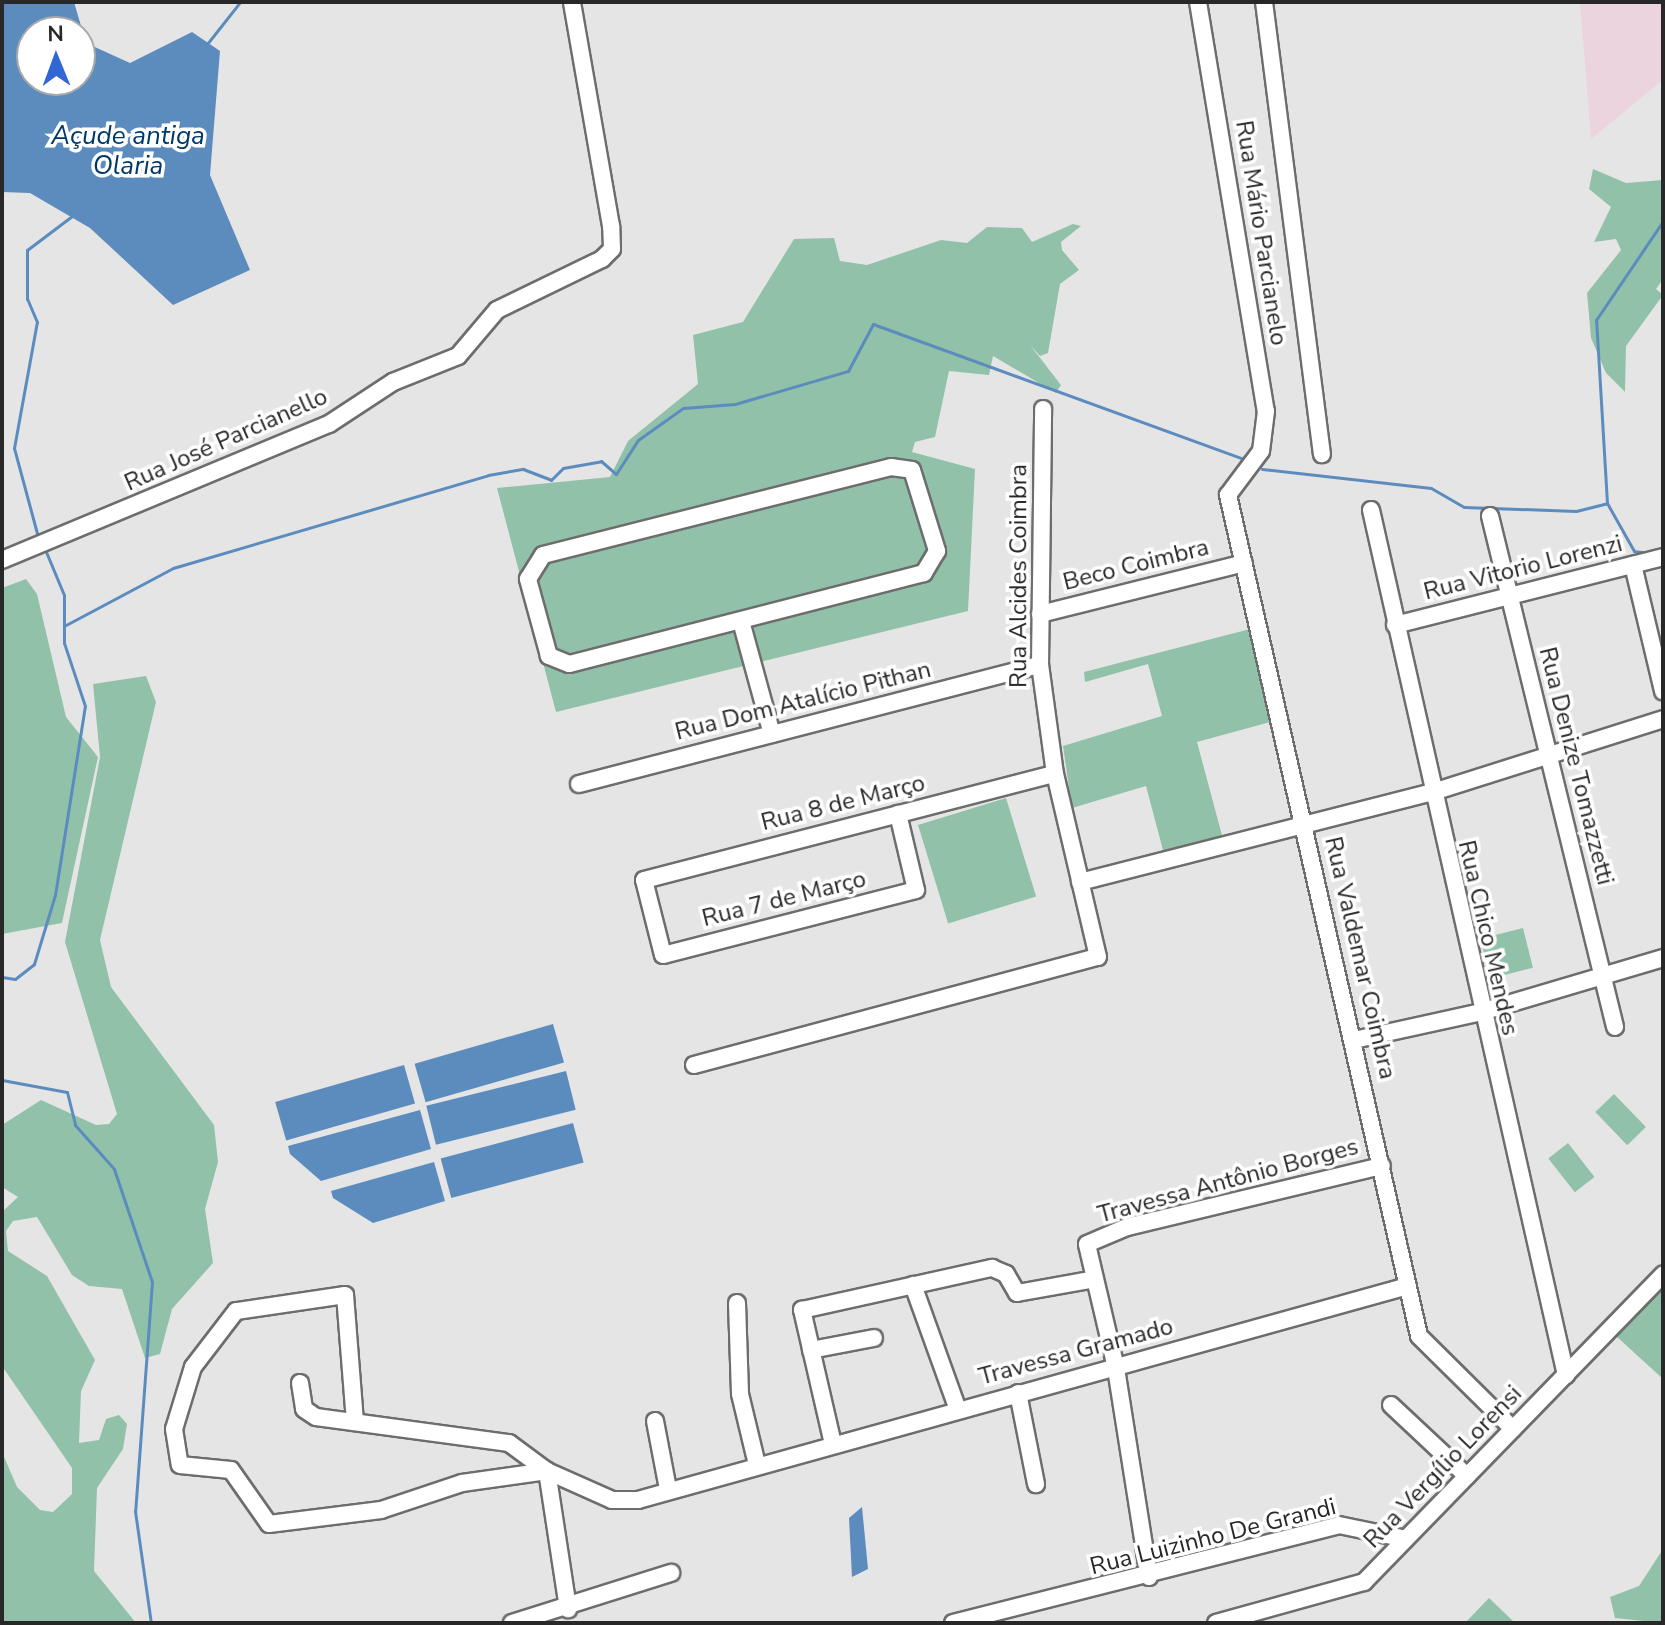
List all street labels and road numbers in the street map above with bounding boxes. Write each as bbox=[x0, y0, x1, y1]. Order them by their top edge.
street label: Rua Mário Parcianelo bbox=[1229, 119, 1293, 347]
street label: Rua José Parcianello bbox=[120, 382, 332, 498]
street label: Rua Alcides Coimbra bbox=[1005, 464, 1033, 688]
street label: Rua Vitorio Lorenzi bbox=[1421, 529, 1625, 607]
street label: Beco Coimbra bbox=[1060, 533, 1212, 597]
street label: Rua Denize Tomazzetti bbox=[1533, 644, 1619, 888]
street label: Rua Dom Atalício Pithan bbox=[672, 655, 934, 747]
street label: Rua 8 de Março bbox=[758, 769, 928, 837]
street label: Rua Valdemar Coimbra bbox=[1318, 834, 1402, 1082]
street label: Rua Chico Mendes bbox=[1452, 838, 1524, 1038]
street label: Rua 7 de Março bbox=[699, 865, 869, 933]
street label: Travessa Antônio Borges bbox=[1095, 1132, 1361, 1230]
street label: Travessa Gramado bbox=[976, 1312, 1176, 1392]
street label: Rua Vergílio Lorensi bbox=[1358, 1380, 1528, 1554]
street label: Rua Luizinho De Grandi bbox=[1087, 1493, 1339, 1581]

